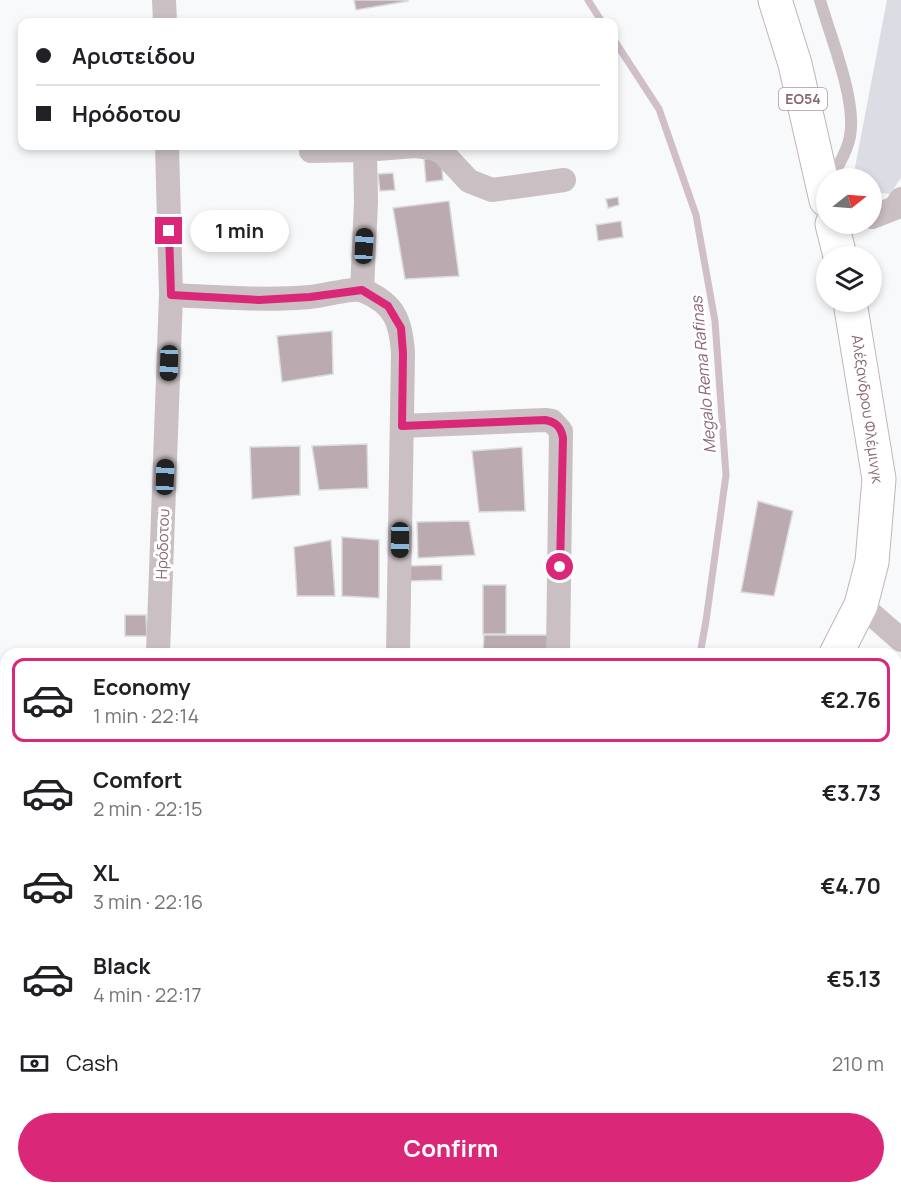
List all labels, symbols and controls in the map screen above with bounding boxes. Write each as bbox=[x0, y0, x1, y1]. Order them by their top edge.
text: Αριστείδου bbox=[72, 41, 195, 71]
road number: ΕΟ54 bbox=[779, 88, 827, 110]
text: Ηρόδοτου bbox=[72, 99, 181, 129]
north arrow bbox=[816, 168, 882, 234]
map controls bbox=[816, 168, 882, 312]
callout: 1 min bbox=[190, 210, 289, 252]
route end bbox=[155, 217, 182, 244]
text: 1 min bbox=[215, 217, 264, 244]
car bbox=[354, 228, 374, 264]
button: layers bbox=[816, 246, 882, 312]
water label: Megalo Rema Rafinas bbox=[685, 294, 721, 455]
street label: Αλέξανδρου Φλέμινγκ bbox=[847, 333, 888, 485]
car bbox=[159, 345, 179, 381]
car bbox=[155, 459, 175, 495]
street label: Ηρόδοτου bbox=[151, 508, 174, 580]
car bbox=[391, 522, 409, 558]
route start bbox=[546, 553, 573, 580]
text: Economy bbox=[93, 672, 191, 702]
icon: car bbox=[21, 673, 75, 727]
text: €2.76 bbox=[821, 685, 881, 715]
text: 1 min · 22:14 bbox=[93, 702, 199, 729]
text: Comfort bbox=[93, 765, 182, 795]
icon: car bbox=[21, 766, 75, 820]
text: €3.73 bbox=[822, 778, 881, 808]
text: 2 min · 22:15 bbox=[93, 795, 203, 822]
text: XL bbox=[93, 858, 119, 888]
icon: car bbox=[21, 859, 75, 913]
text: €4.70 bbox=[821, 871, 881, 901]
text: 3 min · 22:16 bbox=[93, 888, 203, 915]
text: Black bbox=[93, 951, 150, 981]
icon: car bbox=[21, 952, 75, 1006]
text: €5.13 bbox=[827, 964, 881, 994]
text: 4 min · 22:17 bbox=[93, 981, 201, 1008]
icon: cash bbox=[18, 1047, 51, 1080]
text: Cash bbox=[66, 1048, 119, 1078]
text: 210 m bbox=[832, 1050, 884, 1077]
button: Confirm bbox=[18, 1113, 884, 1182]

